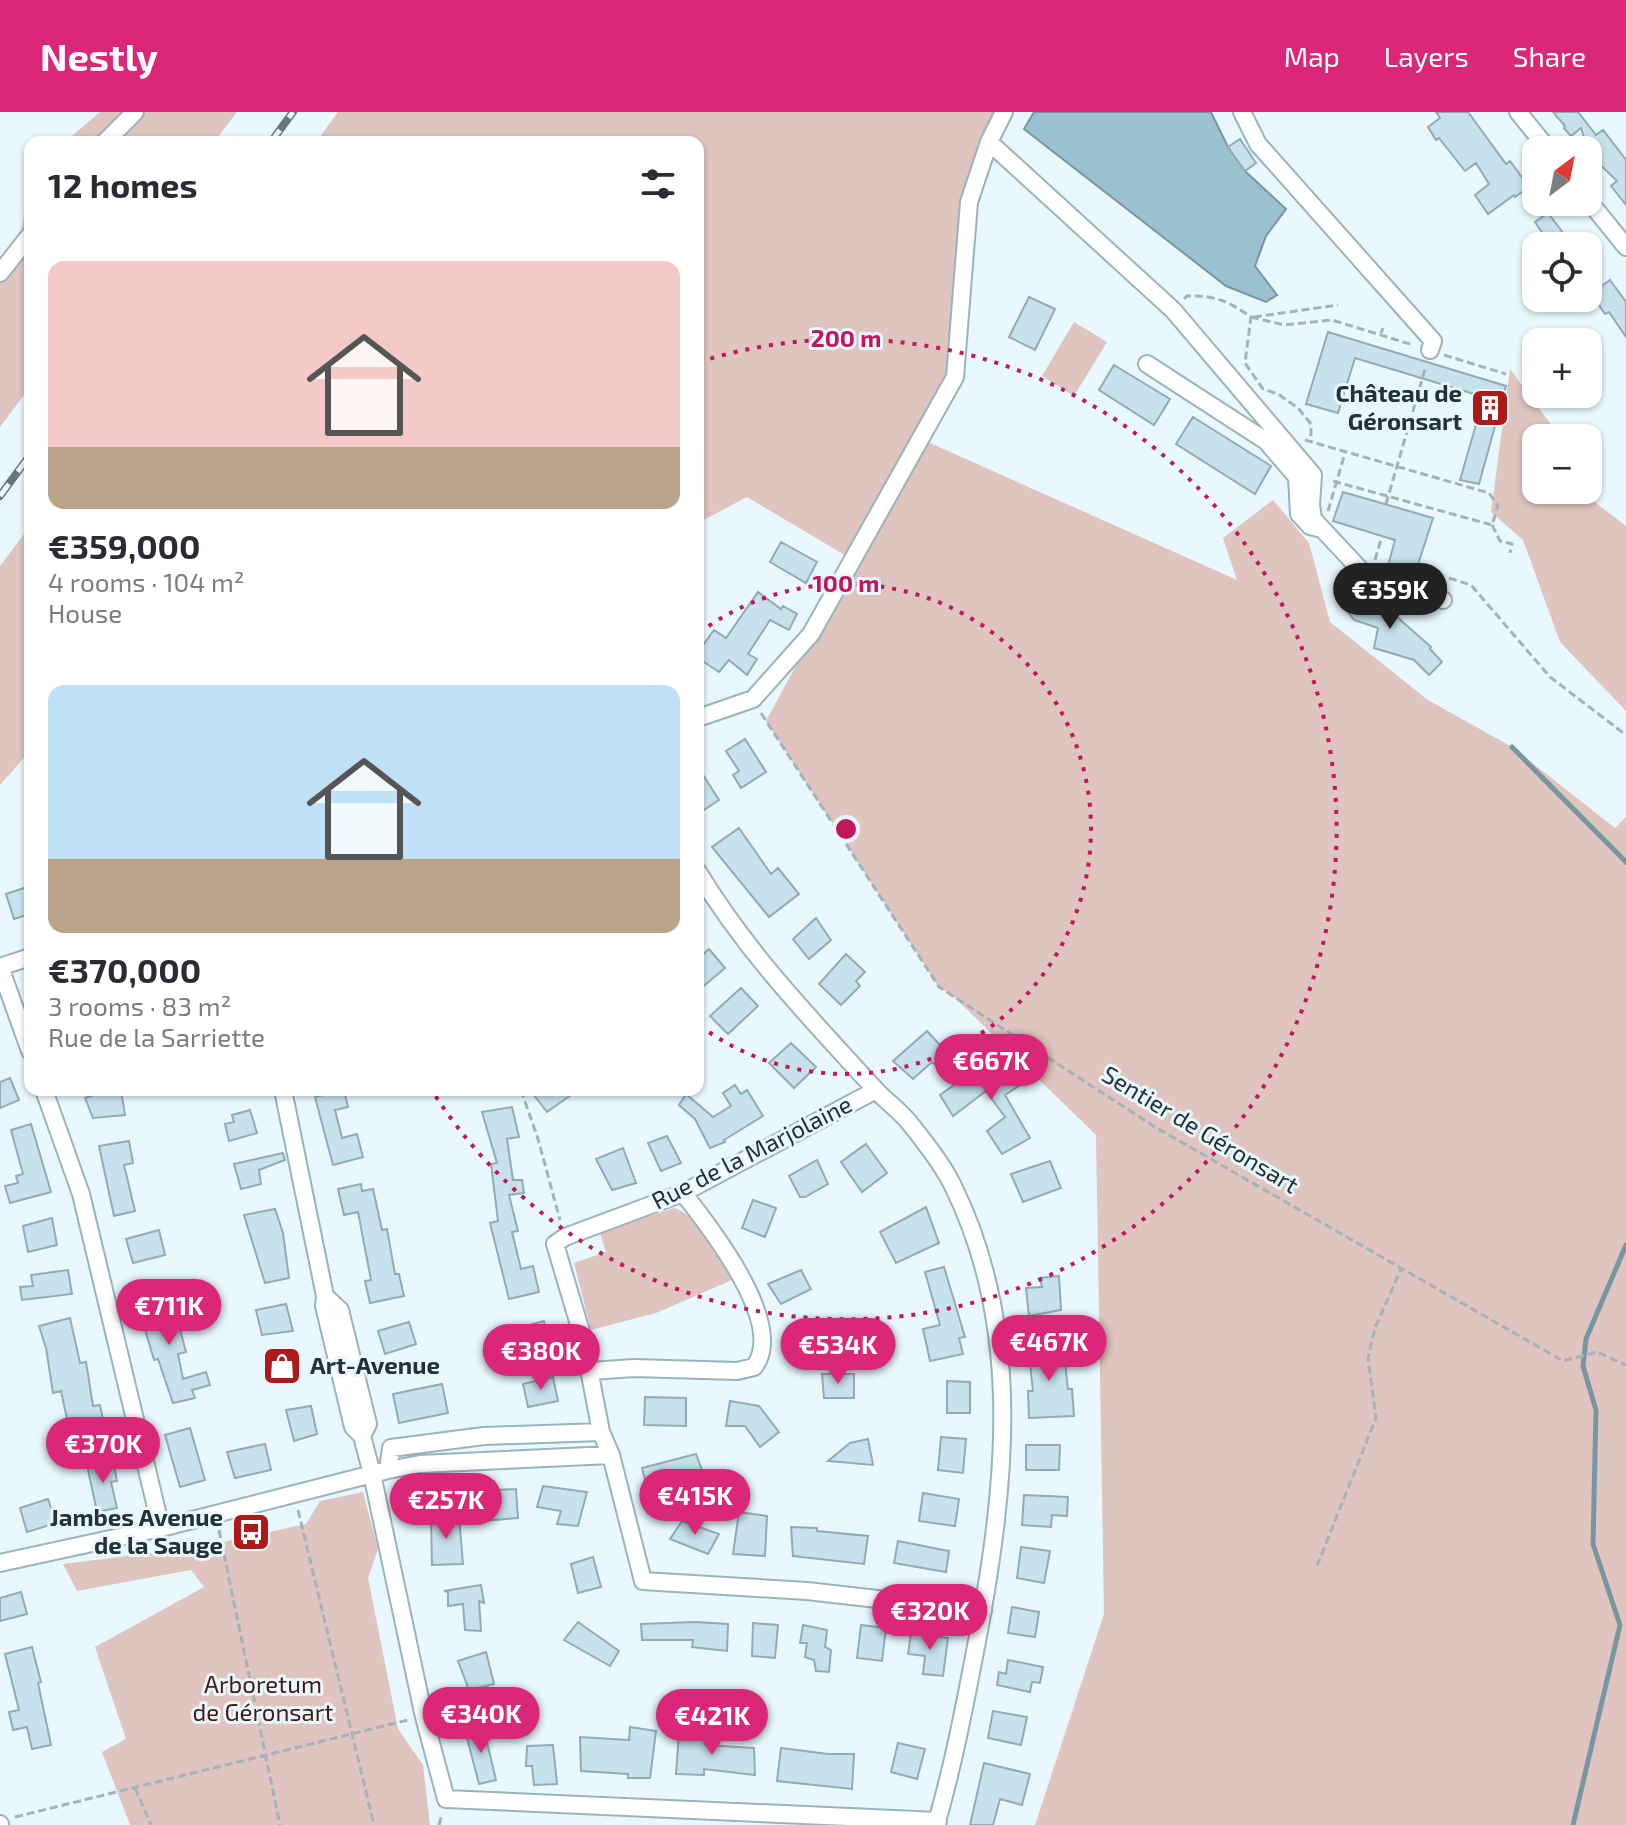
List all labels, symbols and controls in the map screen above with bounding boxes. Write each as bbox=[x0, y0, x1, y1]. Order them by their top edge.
text: Nestly bbox=[40, 33, 158, 79]
text: Map bbox=[1284, 39, 1340, 73]
text: Layers bbox=[1384, 39, 1469, 73]
text: Share bbox=[1513, 39, 1586, 73]
north arrow bbox=[1522, 136, 1602, 216]
map controls bbox=[1522, 136, 1602, 504]
icon: filters bbox=[636, 162, 680, 206]
text: 12 homes bbox=[48, 164, 197, 205]
button: locate bbox=[1522, 232, 1602, 312]
icon: home bbox=[292, 313, 436, 457]
text: 200 m bbox=[811, 323, 881, 352]
button: + bbox=[1522, 328, 1602, 408]
place label: Château de Géronsart bbox=[1335, 378, 1462, 435]
building icon: Château de Géronsart bbox=[1469, 387, 1511, 429]
button: − bbox=[1522, 424, 1602, 504]
text: €359,000 bbox=[48, 525, 201, 566]
pin: €359K bbox=[1334, 563, 1446, 631]
text: 4 rooms · 104 m² bbox=[48, 566, 244, 597]
text: 100 m bbox=[813, 568, 879, 597]
text: €359K bbox=[1351, 573, 1429, 604]
text: House bbox=[48, 597, 122, 628]
icon: home bbox=[292, 737, 436, 881]
centre of rings bbox=[832, 815, 860, 843]
text: €370,000 bbox=[48, 949, 201, 990]
text: 3 rooms · 83 m² bbox=[48, 990, 231, 1021]
text: Rue de la Sarriette bbox=[48, 1021, 265, 1052]
pin: €667K bbox=[935, 1034, 1047, 1102]
text: €667K bbox=[952, 1044, 1030, 1075]
street label: Sentier de Géronsart bbox=[1097, 1059, 1304, 1199]
street label: Rue de la Marjolaine bbox=[646, 1089, 856, 1215]
pin: €711K bbox=[113, 1279, 225, 1347]
text: €711K bbox=[134, 1289, 204, 1320]
pin: €467K bbox=[993, 1315, 1105, 1383]
pin: €534K bbox=[782, 1318, 894, 1386]
pin: €380K bbox=[485, 1324, 597, 1392]
text: €467K bbox=[1010, 1325, 1088, 1356]
text: €534K bbox=[799, 1328, 877, 1359]
text: €380K bbox=[501, 1334, 581, 1365]
shop icon: Art-Avenue bbox=[261, 1345, 303, 1387]
place label: Art-Avenue bbox=[310, 1350, 440, 1379]
pin: €370K bbox=[47, 1417, 159, 1485]
text: €370K bbox=[64, 1427, 142, 1458]
pin: €415K bbox=[639, 1469, 751, 1537]
pin: €257K bbox=[390, 1473, 502, 1541]
text: €415K bbox=[657, 1479, 733, 1510]
text: €257K bbox=[408, 1483, 484, 1514]
place label: Jambes Avenue de la Sauge bbox=[50, 1502, 223, 1559]
bus stop icon: Jambes Avenue de la Sauge bbox=[230, 1511, 272, 1553]
pin: €320K bbox=[874, 1584, 986, 1652]
text: €320K bbox=[890, 1594, 970, 1625]
park label: Arboretum de Géronsart bbox=[193, 1669, 333, 1726]
pin: €340K bbox=[425, 1687, 537, 1755]
pin: €421K bbox=[656, 1689, 768, 1757]
text: €340K bbox=[441, 1697, 521, 1728]
text: €421K bbox=[674, 1699, 750, 1730]

